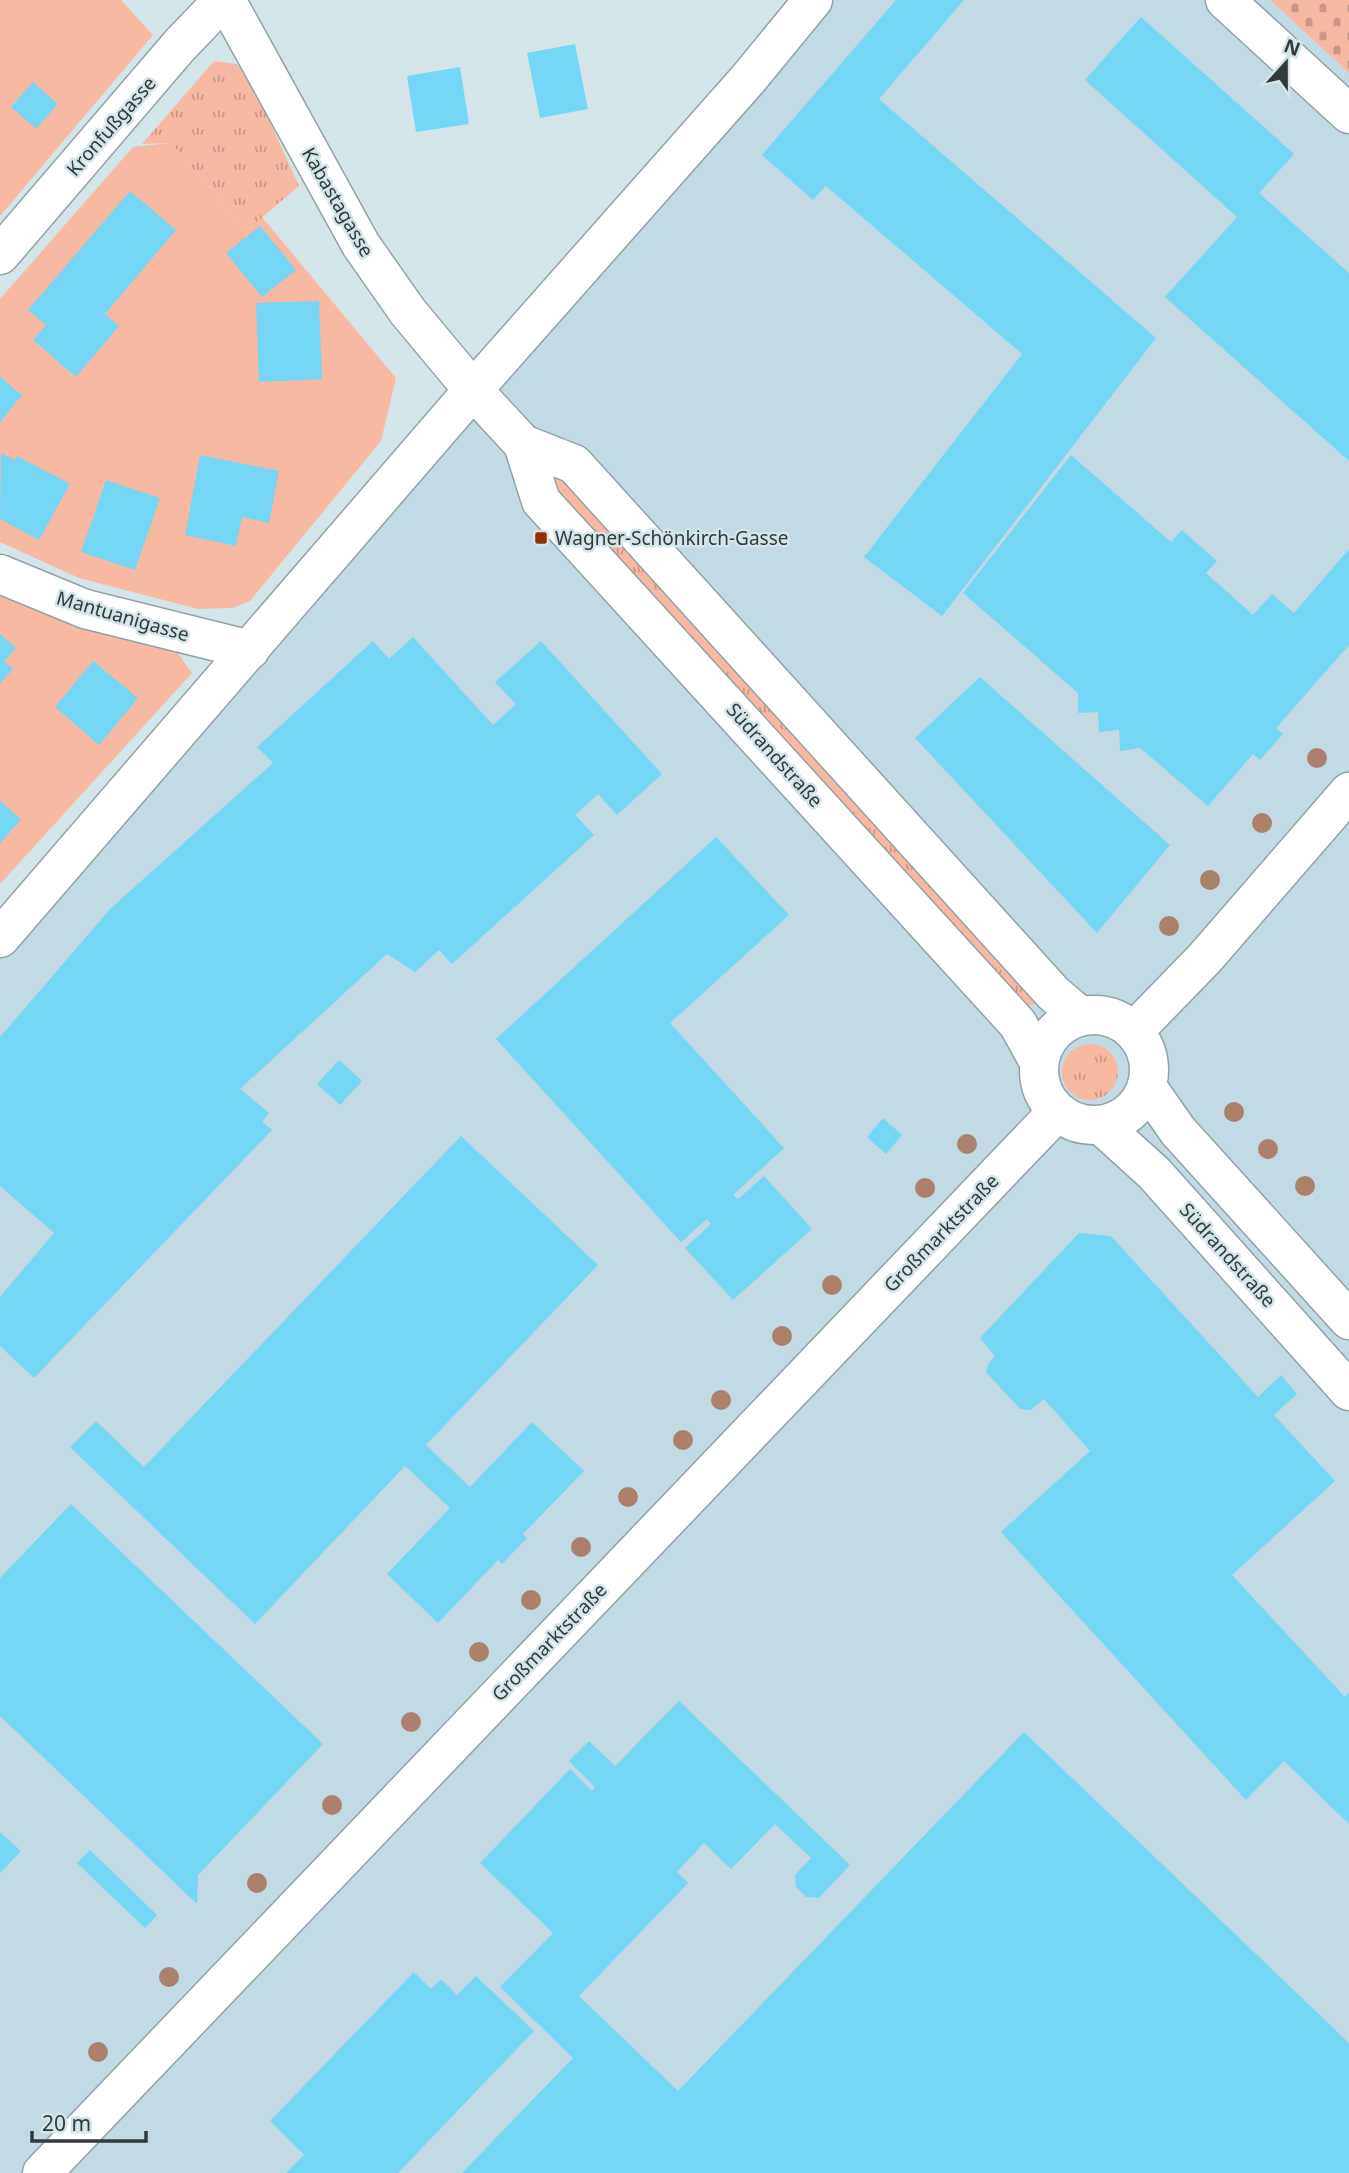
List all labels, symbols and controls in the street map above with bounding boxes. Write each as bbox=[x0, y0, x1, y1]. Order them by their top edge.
north arrow bbox=[1251, 28, 1321, 98]
text: N bbox=[1280, 32, 1304, 62]
street label: Kronfußgasse bbox=[61, 71, 161, 181]
street label: Kabastagasse bbox=[296, 142, 380, 262]
place label: Wagner-Schönkirch-Gasse bbox=[555, 525, 789, 551]
marker: Wagner-Schönkirch-Gasse bbox=[533, 530, 549, 546]
street label: Mantuanigasse bbox=[54, 585, 192, 647]
street label: Südrandstraße bbox=[721, 697, 829, 813]
street label: Großmarktstraße bbox=[878, 1168, 1004, 1298]
street label: Südrandstraße bbox=[1174, 1197, 1282, 1313]
street label: Großmarktstraße bbox=[486, 1577, 612, 1707]
scale bar bbox=[32, 2100, 145, 2144]
text: 20 m bbox=[42, 2109, 91, 2137]

